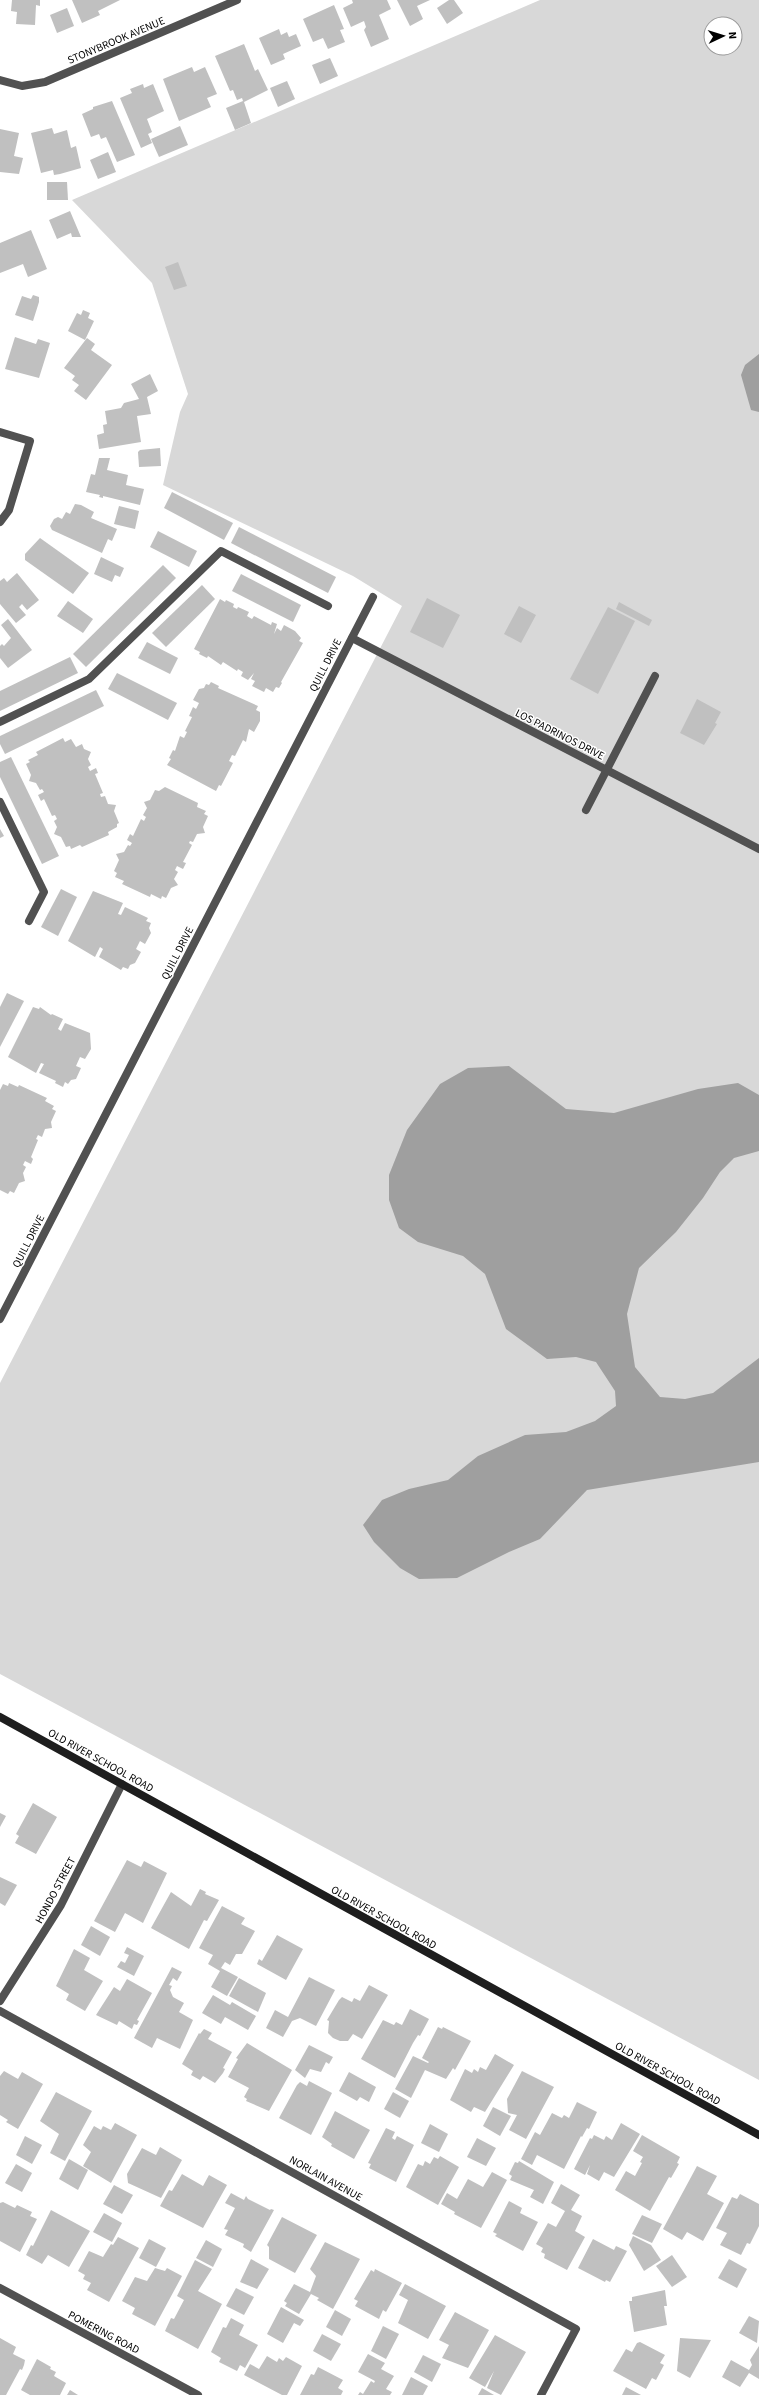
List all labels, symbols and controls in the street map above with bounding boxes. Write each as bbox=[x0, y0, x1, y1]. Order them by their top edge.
street label: STONYBROOK AVENUE bbox=[65, 13, 167, 68]
north arrow bbox=[703, 16, 743, 56]
text: N bbox=[725, 31, 740, 40]
street label: QUILL DRIVE bbox=[306, 636, 345, 694]
street label: LOS PADRINOS DRIVE bbox=[513, 706, 607, 763]
street label: QUILL DRIVE bbox=[158, 924, 197, 982]
street label: QUILL DRIVE bbox=[9, 1212, 48, 1270]
street label: OLD RIVER SCHOOL ROAD bbox=[45, 1725, 156, 1796]
street label: HONDO STREET bbox=[32, 1854, 79, 1926]
street label: OLD RIVER SCHOOL ROAD bbox=[328, 1882, 439, 1953]
street label: OLD RIVER SCHOOL ROAD bbox=[612, 2038, 723, 2109]
street label: NORLAIN AVENUE bbox=[286, 2152, 365, 2205]
street label: POMERING ROAD bbox=[65, 2307, 142, 2358]

